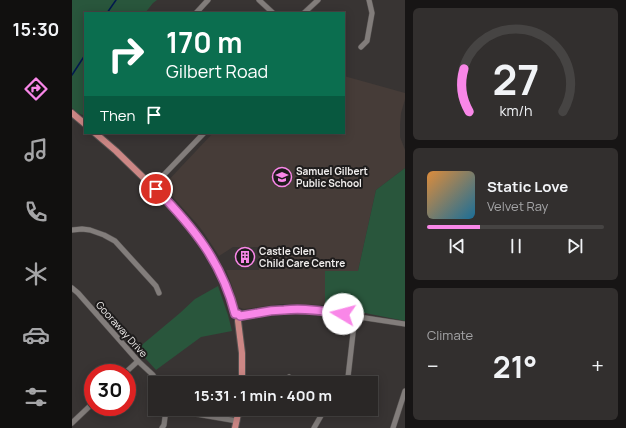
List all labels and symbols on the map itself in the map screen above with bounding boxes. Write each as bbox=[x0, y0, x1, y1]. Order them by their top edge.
place label: Samuel Gilbert Public School bbox=[296, 164, 368, 190]
school or university icon: Samuel Gilbert Public School bbox=[271, 166, 293, 188]
pin bbox=[139, 172, 173, 206]
place label: Castle Glen Child Care Centre bbox=[259, 244, 345, 270]
building icon: Castle Glen Child Care Centre bbox=[234, 246, 256, 268]
position arrow bbox=[322, 293, 364, 335]
street label: Gooraway Drive bbox=[93, 298, 151, 360]
speed limit sign: 30 bbox=[84, 364, 136, 416]

